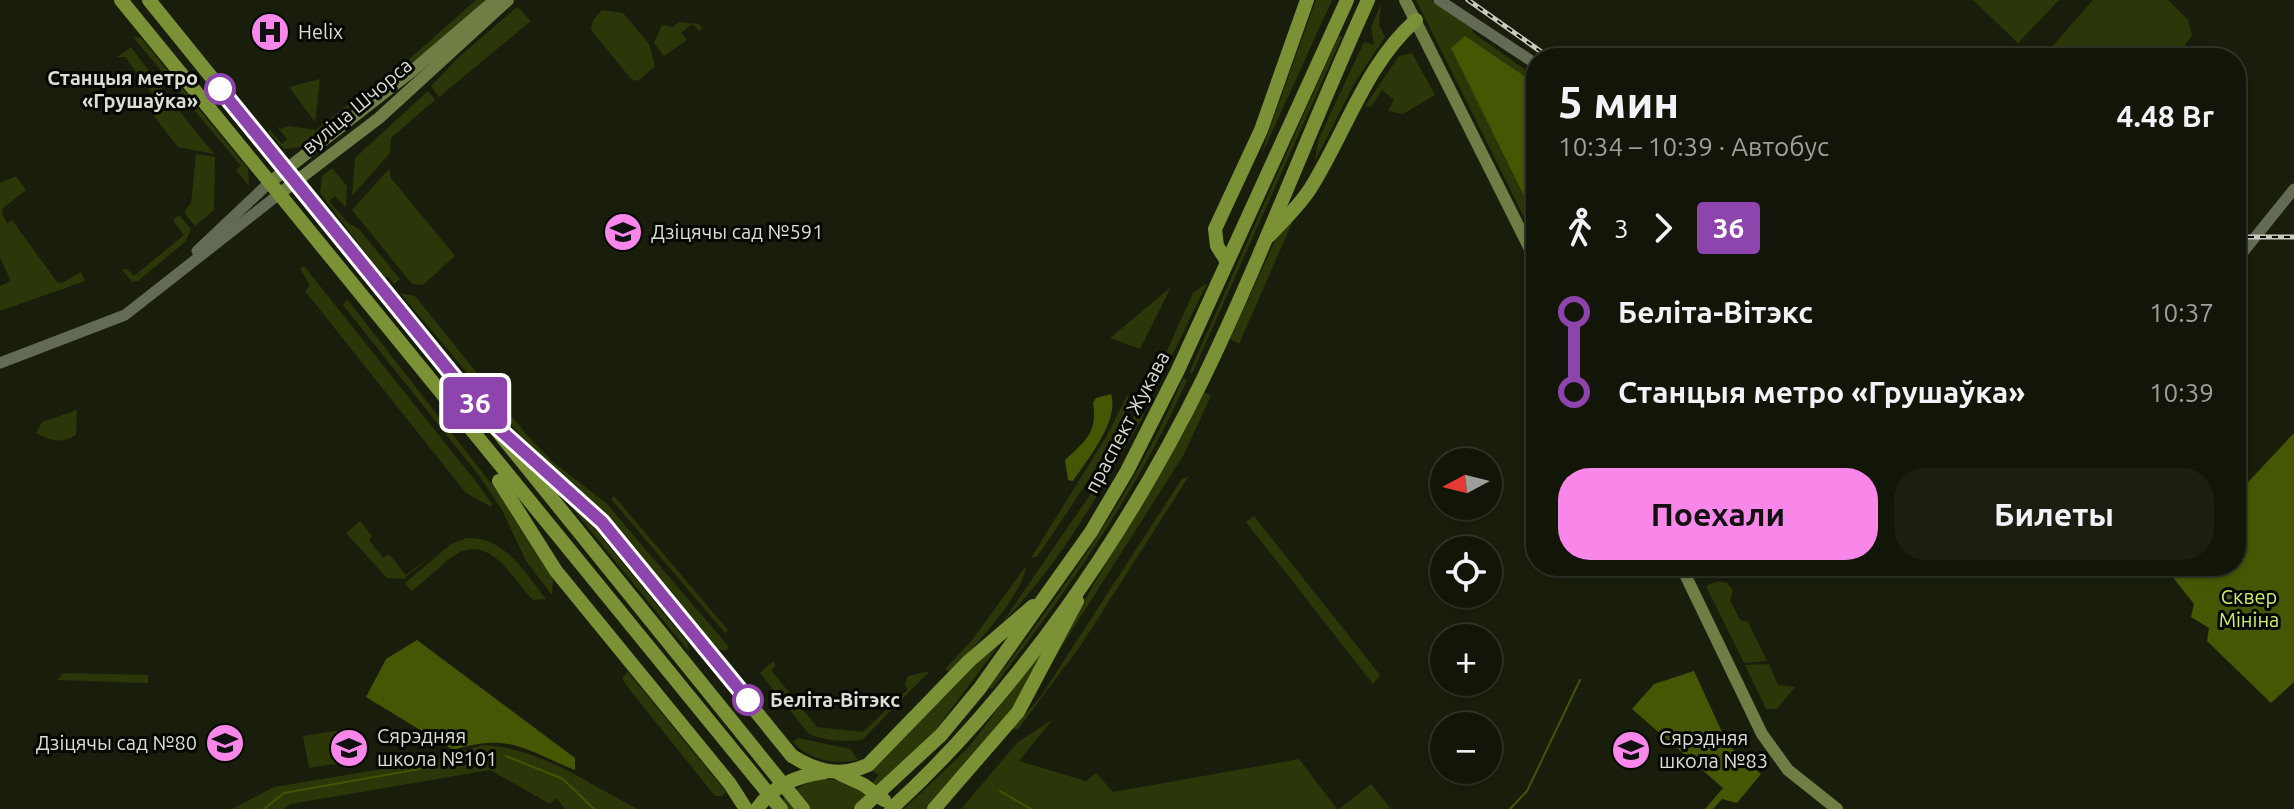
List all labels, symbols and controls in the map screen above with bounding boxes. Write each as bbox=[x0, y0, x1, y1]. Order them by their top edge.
hospital icon: Helix bbox=[249, 11, 291, 53]
place label: Helix bbox=[298, 20, 343, 43]
street label: вуліца Шчорса bbox=[297, 53, 416, 158]
place label: Станцыя метро «Грушаўка» bbox=[47, 66, 198, 112]
marker: Станцыя метро «Грушаўка» bbox=[205, 74, 235, 104]
text: 5 мин bbox=[1558, 77, 1679, 126]
text: 4.48 Br bbox=[2117, 99, 2214, 133]
text: 10:34 – 10:39 · Автобус bbox=[1558, 132, 1829, 161]
icon: walk bbox=[1558, 206, 1602, 250]
icon: forward bbox=[1641, 206, 1685, 250]
school or university icon: Дзіцячы сад №591 bbox=[602, 211, 644, 253]
text: 36 bbox=[1713, 212, 1744, 243]
text: 3 bbox=[1614, 214, 1629, 243]
place label: Дзіцячы сад №591 bbox=[651, 220, 823, 243]
text: Беліта-Вітэкс bbox=[1618, 295, 1813, 329]
text: 10:37 bbox=[2149, 298, 2214, 327]
street label: праспект Жукава bbox=[1079, 347, 1174, 497]
text: Станцыя метро «Грушаўка» bbox=[1618, 375, 2025, 409]
line badge: 36 bbox=[439, 377, 511, 429]
text: 10:39 bbox=[2149, 378, 2214, 407]
text: 36 bbox=[459, 387, 491, 418]
north arrow bbox=[1430, 448, 1502, 520]
map controls bbox=[1430, 448, 1502, 784]
button: Поехали bbox=[1558, 468, 1878, 560]
button: Билеты bbox=[1894, 468, 2214, 560]
button: locate bbox=[1430, 536, 1502, 608]
park label: Сквер Мініна bbox=[2219, 585, 2279, 631]
button: + bbox=[1430, 624, 1502, 696]
marker: Беліта-Вітэкс bbox=[733, 685, 763, 715]
place label: Беліта-Вітэкс bbox=[770, 688, 900, 711]
button: − bbox=[1430, 712, 1502, 784]
school or university icon: Дзіцячы сад №80 bbox=[204, 722, 246, 764]
place label: Сярэдняя школа №101 bbox=[377, 724, 497, 770]
place label: Сярэдняя школа №83 bbox=[1659, 726, 1768, 772]
school or university icon: Сярэдняя школа №101 bbox=[328, 727, 370, 769]
school or university icon: Сярэдняя школа №83 bbox=[1610, 729, 1652, 771]
place label: Дзіцячы сад №80 bbox=[36, 731, 197, 754]

